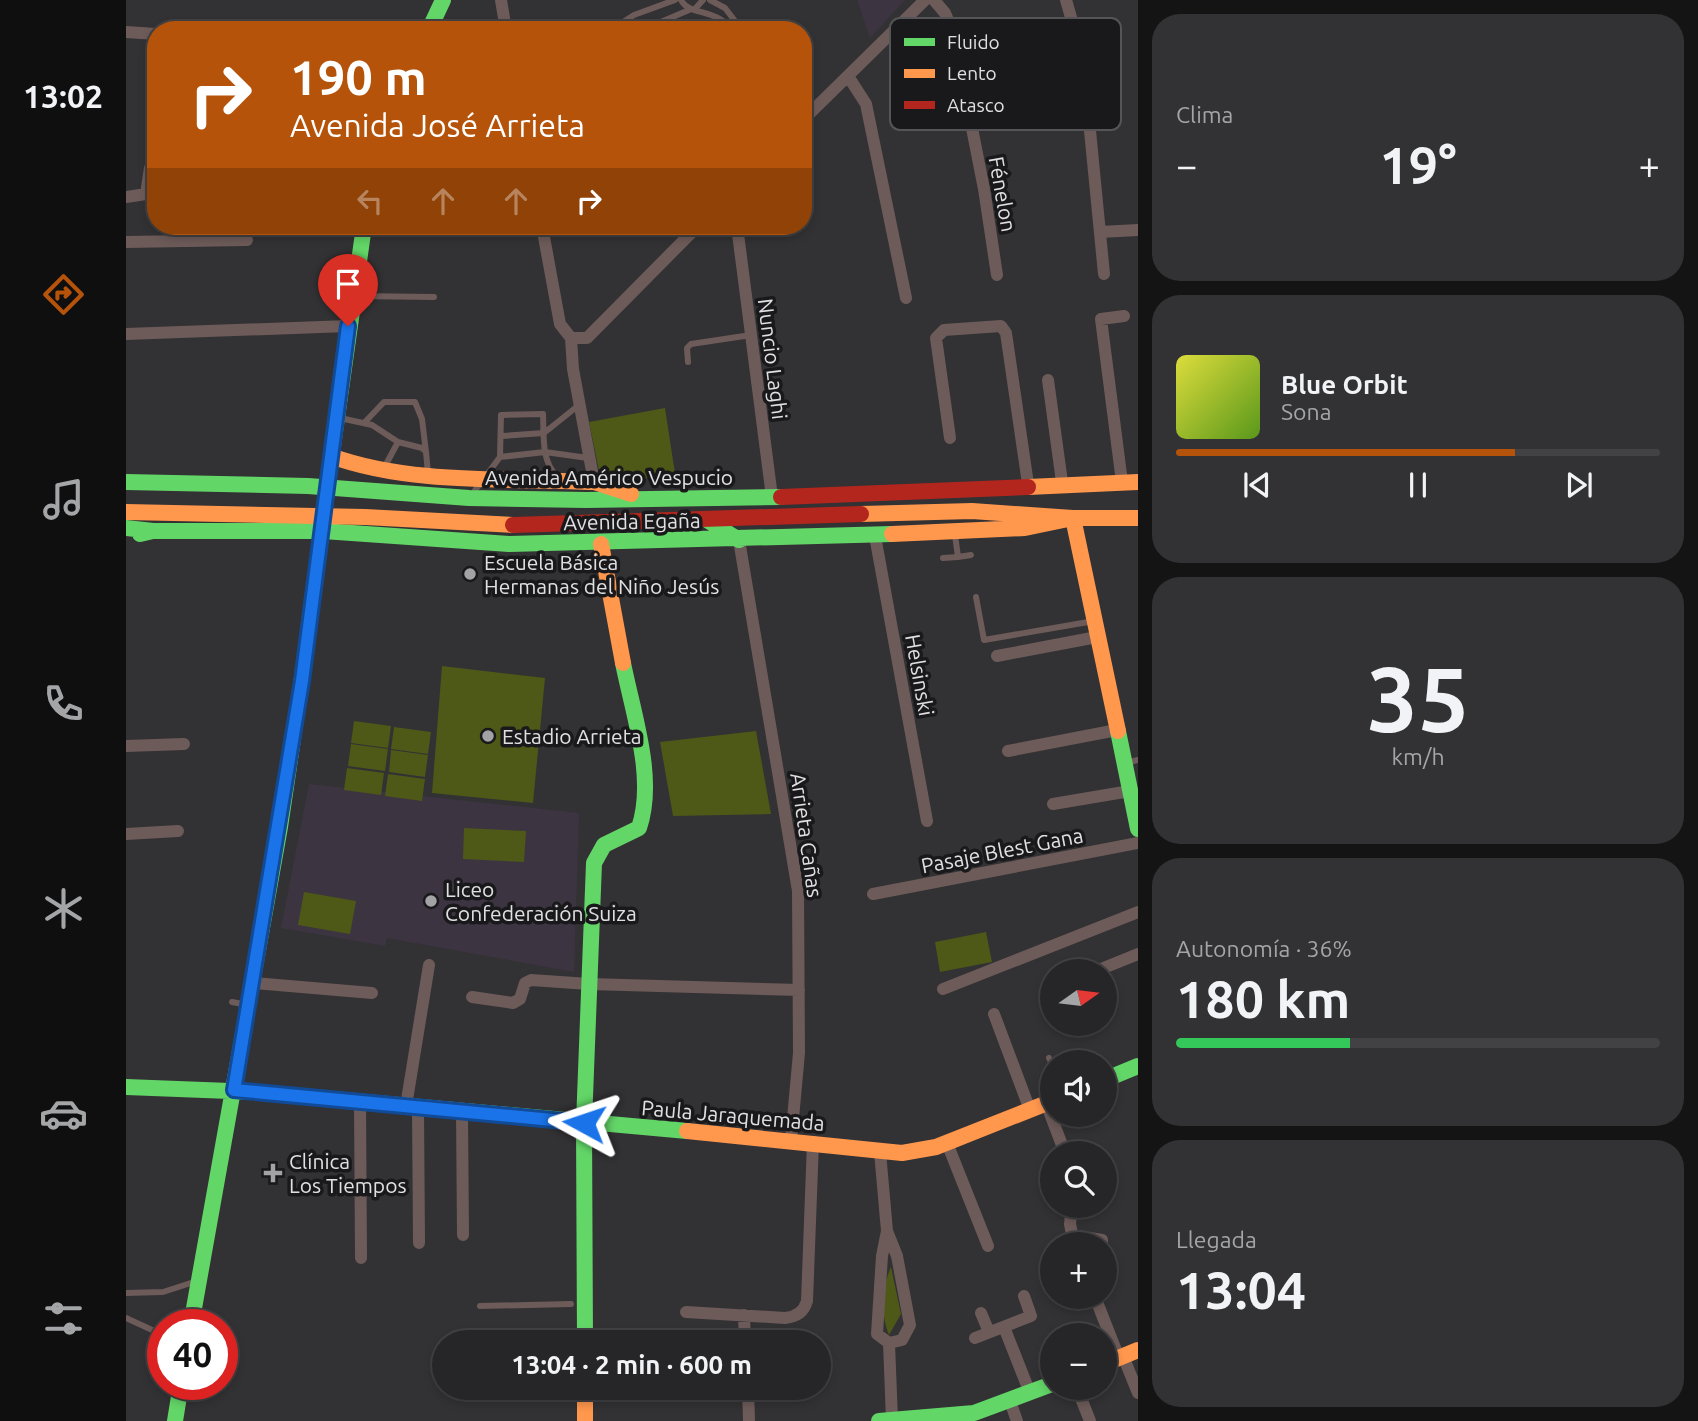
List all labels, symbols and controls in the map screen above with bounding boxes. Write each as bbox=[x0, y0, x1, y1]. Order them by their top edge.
legend bbox=[890, 18, 1121, 130]
text: Fluido bbox=[947, 31, 1000, 53]
icon: right bbox=[175, 49, 266, 140]
text: 190 m bbox=[290, 49, 427, 104]
text: Lento bbox=[947, 62, 997, 84]
text: 13:02 bbox=[23, 78, 103, 114]
text: Atasco bbox=[947, 94, 1005, 116]
text: Clima bbox=[1176, 102, 1233, 127]
text: Avenida José Arrieta bbox=[290, 107, 585, 143]
text: 19° bbox=[1379, 136, 1457, 194]
text: − bbox=[1176, 144, 1197, 186]
text: + bbox=[1639, 144, 1660, 186]
street label: Fénelon bbox=[985, 155, 1021, 233]
icon: left bbox=[351, 182, 389, 220]
icon: ahead bbox=[424, 182, 462, 220]
icon: ahead bbox=[497, 182, 535, 220]
icon: right bbox=[570, 182, 608, 220]
pin bbox=[318, 254, 378, 326]
icon: arrive bbox=[329, 265, 367, 303]
icon: directions bbox=[39, 270, 88, 319]
street label: Nuncio Laghi bbox=[754, 297, 792, 421]
text: Blue Orbit bbox=[1281, 370, 1408, 399]
text: Sona bbox=[1281, 399, 1331, 424]
street label: Avenida Américo Vespucio bbox=[485, 465, 733, 489]
icon: previous bbox=[1238, 466, 1276, 504]
icon: pause bbox=[1399, 466, 1437, 504]
icon: next bbox=[1560, 466, 1598, 504]
icon: music bbox=[39, 475, 88, 524]
street label: Avenida Egaña bbox=[563, 508, 701, 534]
place label: Escuela Básica Hermanas del Niño Jesús bbox=[484, 550, 719, 598]
marker: Escuela Básica Hermanas del Niño Jesús bbox=[462, 566, 478, 582]
street label: Helsinski bbox=[901, 632, 939, 718]
text: 35 bbox=[1367, 647, 1469, 749]
icon: phone bbox=[39, 679, 88, 728]
place label: Estadio Arrieta bbox=[502, 724, 642, 748]
marker: Estadio Arrieta bbox=[480, 728, 496, 744]
text: km/h bbox=[1391, 744, 1445, 769]
street label: Arrieta Cañas bbox=[786, 771, 828, 899]
street label: Pasaje Blest Gana bbox=[919, 823, 1085, 877]
place label: Liceo Confederación Suiza bbox=[445, 877, 637, 925]
icon: climate bbox=[39, 884, 88, 933]
marker: Liceo Confederación Suiza bbox=[423, 893, 439, 909]
text: Autonomía · 36% bbox=[1176, 936, 1352, 961]
north arrow bbox=[1040, 959, 1116, 1036]
map controls bbox=[1040, 959, 1117, 1400]
text: 180 km bbox=[1176, 970, 1350, 1028]
button: sound bbox=[1040, 1050, 1117, 1127]
position arrow bbox=[547, 1086, 621, 1160]
icon: car bbox=[39, 1089, 88, 1138]
street label: Paula Jaraquemada bbox=[640, 1095, 826, 1135]
button: search bbox=[1040, 1141, 1117, 1218]
place label: Clínica Los Tiempos bbox=[289, 1149, 407, 1197]
marker: Clínica Los Tiempos bbox=[263, 1163, 283, 1183]
text: Llegada bbox=[1176, 1227, 1257, 1252]
button: + bbox=[1040, 1232, 1117, 1309]
text: 13:04 bbox=[1176, 1261, 1306, 1319]
icon: filters bbox=[39, 1294, 88, 1343]
speed limit sign: 40 bbox=[147, 1309, 238, 1400]
button: − bbox=[1040, 1323, 1117, 1400]
text: 13:04 · 2 min · 600 m bbox=[511, 1350, 752, 1379]

